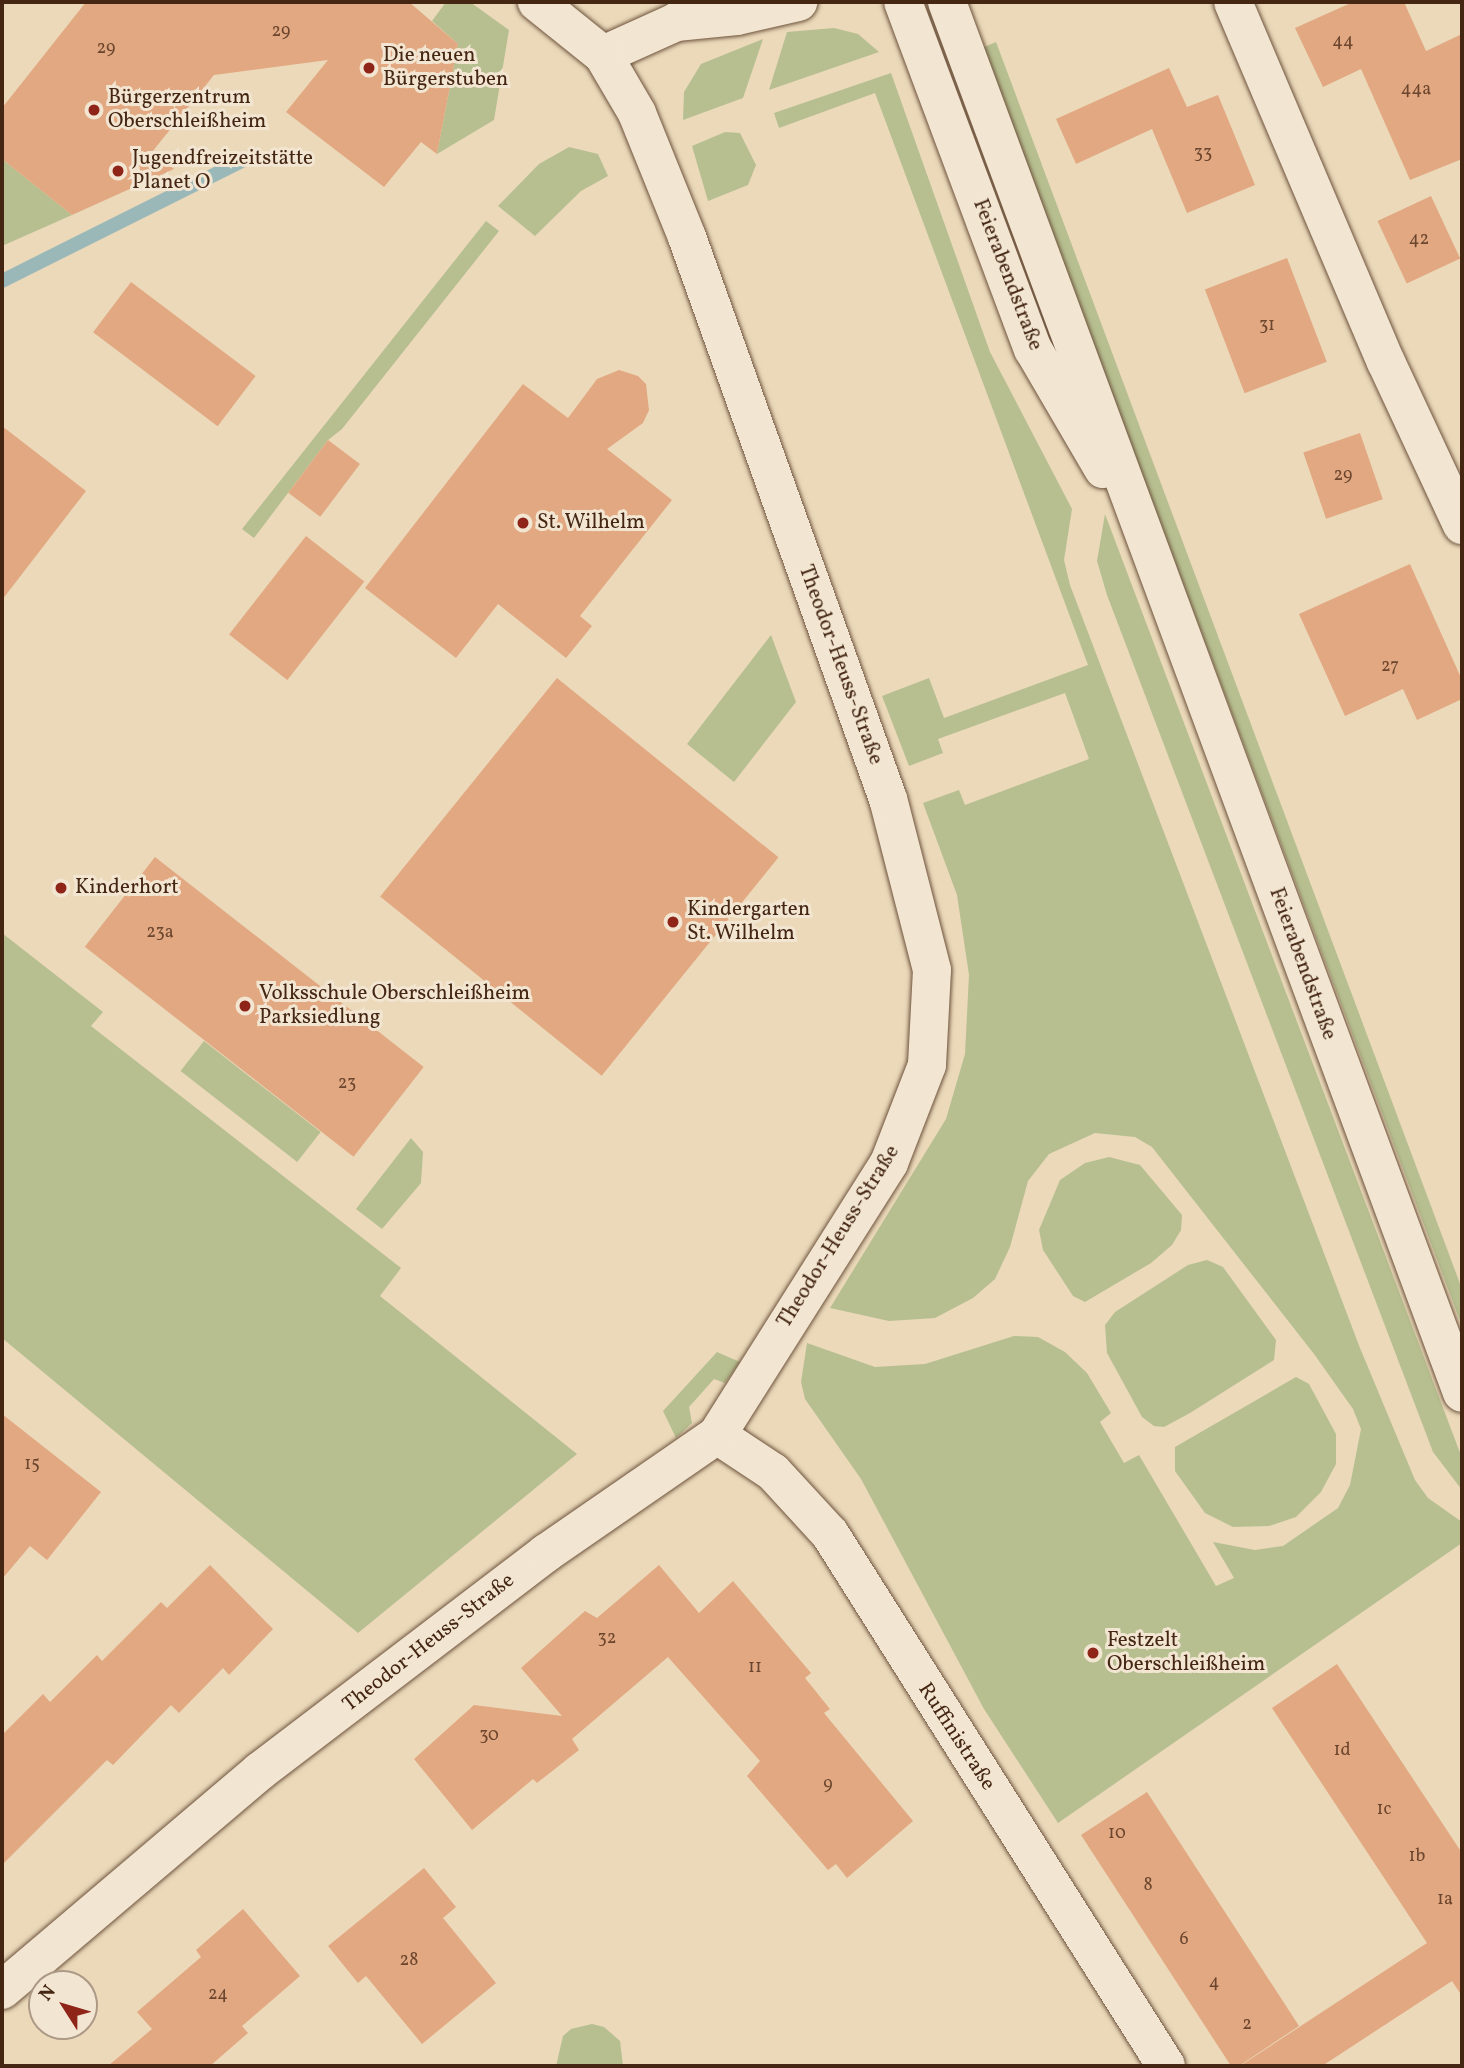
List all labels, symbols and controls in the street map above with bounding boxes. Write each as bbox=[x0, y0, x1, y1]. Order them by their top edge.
house number: 29 bbox=[272, 21, 290, 43]
house number: 44 bbox=[1332, 31, 1354, 53]
house number: 29 bbox=[97, 38, 115, 60]
place label: Die neuen Bürgerstuben bbox=[383, 43, 508, 93]
marker: Die neuen Bürgerstuben bbox=[361, 60, 377, 76]
house number: 44a bbox=[1401, 79, 1431, 101]
place label: Bürgerzentrum Oberschleißheim bbox=[108, 85, 266, 135]
marker: Bürgerzentrum Oberschleißheim bbox=[86, 102, 102, 118]
house number: 33 bbox=[1194, 143, 1212, 165]
place label: Jugendfreizeitstätte Planet O bbox=[132, 146, 313, 196]
marker: Jugendfreizeitstätte Planet O bbox=[110, 163, 126, 179]
street label: Feierabendstraße bbox=[967, 196, 1047, 354]
house number: 42 bbox=[1409, 229, 1429, 251]
house number: 31 bbox=[1259, 315, 1275, 337]
house number: 29 bbox=[1334, 465, 1352, 487]
place label: St. Wilhelm bbox=[537, 510, 645, 536]
marker: St. Wilhelm bbox=[515, 515, 531, 531]
street label: Theodor-Heuss-Straße bbox=[792, 562, 888, 768]
house number: 27 bbox=[1381, 656, 1399, 678]
place label: Kinderhort bbox=[75, 875, 179, 901]
marker: Kinderhort bbox=[53, 880, 69, 896]
street label: Feierabendstraße bbox=[1263, 884, 1341, 1044]
place label: Kindergarten St. Wilhelm bbox=[687, 897, 810, 947]
marker: Kindergarten St. Wilhelm bbox=[665, 914, 681, 930]
house number: 23a bbox=[146, 922, 174, 944]
place label: Volksschule Oberschleißheim Parksiedlung bbox=[259, 981, 530, 1031]
marker: Volksschule Oberschleißheim Parksiedlung bbox=[237, 998, 253, 1014]
house number: 23 bbox=[338, 1073, 356, 1095]
street label: Theodor-Heuss-Straße bbox=[773, 1141, 905, 1333]
house number: 15 bbox=[24, 1454, 40, 1476]
street label: Theodor-Heuss-Straße bbox=[338, 1568, 520, 1718]
house number: 32 bbox=[598, 1628, 616, 1650]
place label: Festzelt Oberschleißheim bbox=[1107, 1628, 1265, 1678]
marker: Festzelt Oberschleißheim bbox=[1085, 1645, 1101, 1661]
house number: 11 bbox=[748, 1657, 762, 1679]
street label: Ruffinistraße bbox=[912, 1678, 1000, 1796]
house number: 30 bbox=[479, 1725, 499, 1747]
house number: 1d bbox=[1333, 1740, 1351, 1762]
house number: 9 bbox=[823, 1774, 833, 1796]
house number: 1c bbox=[1376, 1799, 1392, 1821]
house number: 10 bbox=[1108, 1823, 1126, 1845]
house number: 1b bbox=[1409, 1846, 1425, 1868]
house number: 8 bbox=[1143, 1875, 1153, 1897]
house number: 1a bbox=[1437, 1889, 1453, 1911]
house number: 6 bbox=[1179, 1929, 1189, 1951]
house number: 28 bbox=[400, 1950, 418, 1972]
north arrow bbox=[28, 1970, 98, 2040]
house number: 4 bbox=[1209, 1972, 1219, 1994]
text: N bbox=[33, 1980, 62, 2007]
house number: 24 bbox=[208, 1984, 228, 2006]
house number: 2 bbox=[1242, 2014, 1252, 2036]

